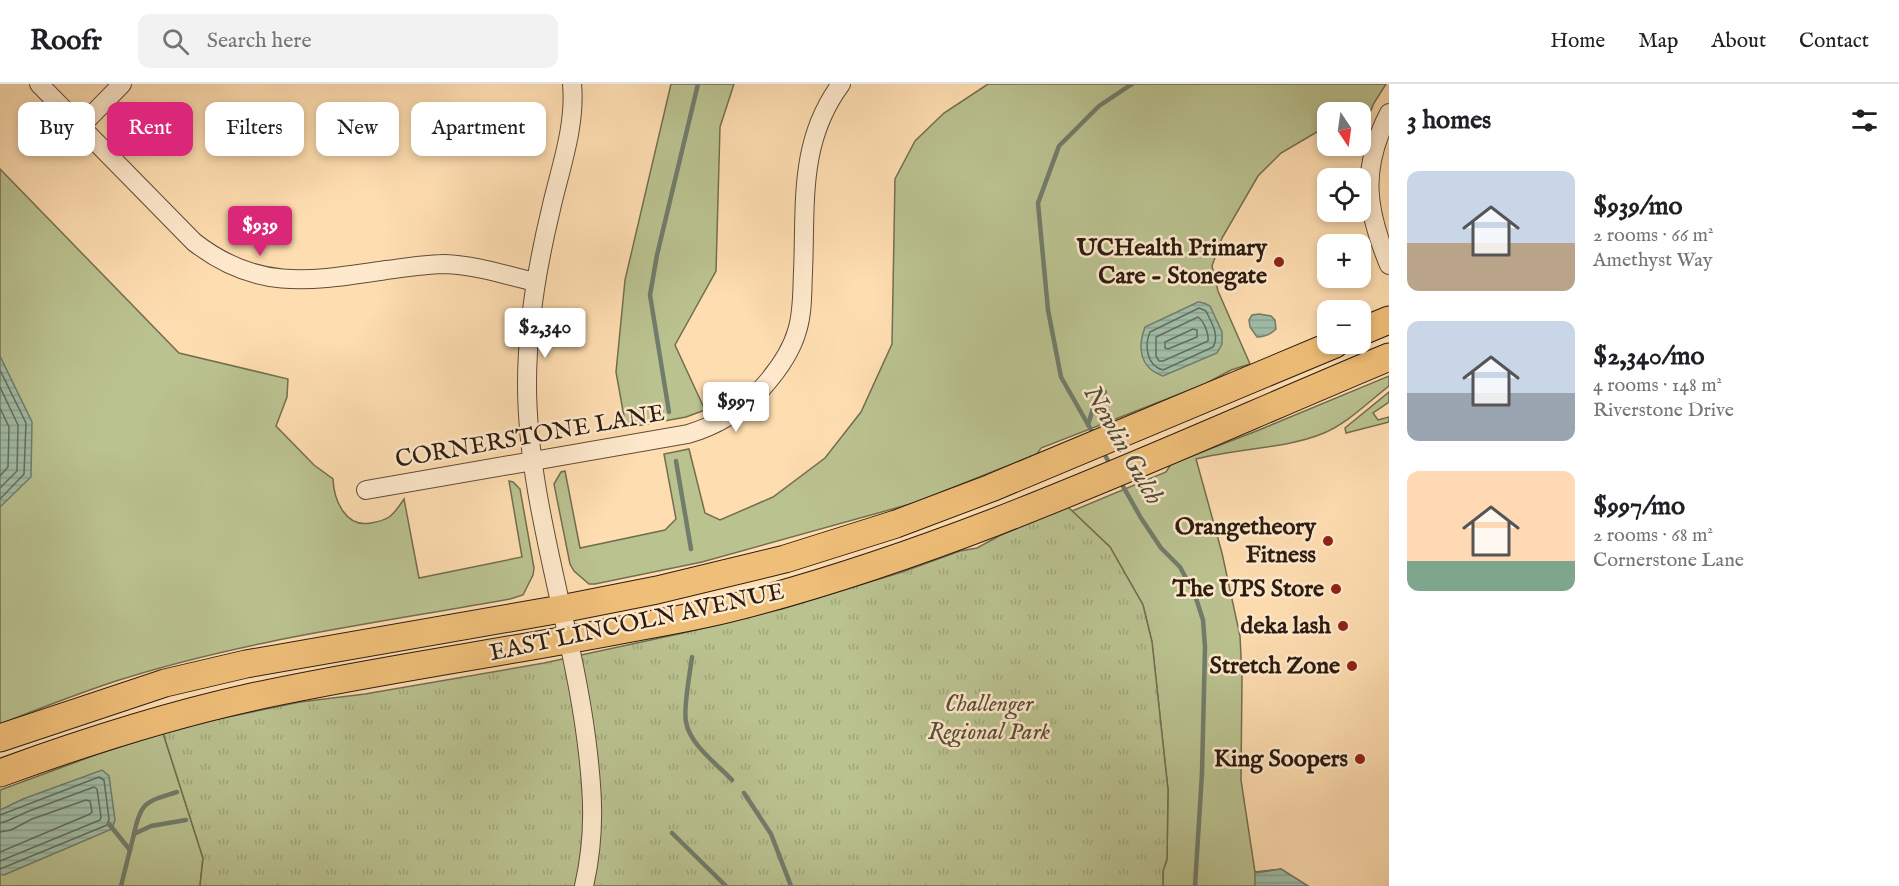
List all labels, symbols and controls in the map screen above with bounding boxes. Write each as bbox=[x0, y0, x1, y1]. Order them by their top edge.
search box bbox=[138, 14, 558, 68]
text: Roofr bbox=[30, 24, 102, 59]
icon: search bbox=[159, 25, 192, 58]
text: Search here bbox=[207, 27, 312, 55]
text: Home bbox=[1550, 28, 1605, 55]
text: Map bbox=[1638, 28, 1678, 55]
text: About bbox=[1711, 28, 1766, 55]
text: Contact bbox=[1799, 28, 1869, 55]
chip: Buy bbox=[18, 102, 95, 156]
chip: Rent bbox=[107, 102, 193, 156]
chip: Filters bbox=[205, 102, 304, 156]
chip: New bbox=[316, 102, 399, 156]
chip: Apartment bbox=[411, 102, 546, 156]
north arrow bbox=[1317, 102, 1371, 156]
map controls bbox=[1317, 102, 1371, 354]
text: 3 homes bbox=[1407, 104, 1491, 137]
icon: filters bbox=[1848, 104, 1881, 137]
button: locate bbox=[1317, 168, 1371, 222]
text: $939/mo bbox=[1593, 190, 1682, 223]
icon: home bbox=[1455, 195, 1527, 267]
pin: $939 bbox=[224, 206, 296, 257]
text: $939 bbox=[242, 213, 278, 238]
text: 2 rooms · 66 m² bbox=[1593, 223, 1714, 248]
place label: UCHealth Primary Care - Stonegate bbox=[1076, 233, 1268, 292]
button: + bbox=[1317, 234, 1371, 288]
text: Amethyst Way bbox=[1593, 248, 1713, 273]
marker: UCHealth Primary Care - Stonegate bbox=[1272, 255, 1286, 269]
button: − bbox=[1317, 300, 1371, 354]
pin: $2,340 bbox=[496, 308, 594, 359]
text: $2,340 bbox=[519, 315, 571, 340]
text: $2,340/mo bbox=[1593, 340, 1705, 373]
icon: home bbox=[1455, 345, 1527, 417]
text: 4 rooms · 148 m² bbox=[1593, 373, 1722, 398]
water label: Newlin Gulch bbox=[1075, 379, 1171, 511]
pin: $997 bbox=[700, 382, 772, 433]
text: $997 bbox=[717, 389, 755, 414]
street label: CORNERSTONE LANE bbox=[393, 398, 667, 476]
text: Riverstone Drive bbox=[1593, 398, 1734, 423]
text: $997/mo bbox=[1593, 490, 1685, 523]
icon: home bbox=[1455, 495, 1527, 567]
place label: Orangetheory Fitness bbox=[1175, 512, 1317, 571]
text: 2 rooms · 68 m² bbox=[1593, 523, 1713, 548]
marker: Orangetheory Fitness bbox=[1321, 534, 1335, 548]
text: Cornerstone Lane bbox=[1593, 548, 1744, 573]
place label: The UPS Store bbox=[1172, 574, 1324, 605]
street label: EAST LINCOLN AVENUE bbox=[487, 577, 787, 669]
marker: The UPS Store bbox=[1329, 582, 1343, 596]
place label: deka lash bbox=[1241, 611, 1331, 642]
marker: deka lash bbox=[1336, 619, 1350, 633]
place label: Stretch Zone bbox=[1210, 651, 1340, 682]
marker: Stretch Zone bbox=[1345, 659, 1359, 673]
park label: Challenger Regional Park bbox=[928, 689, 1051, 748]
place label: King Soopers bbox=[1214, 744, 1349, 775]
marker: King Soopers bbox=[1353, 752, 1367, 766]

